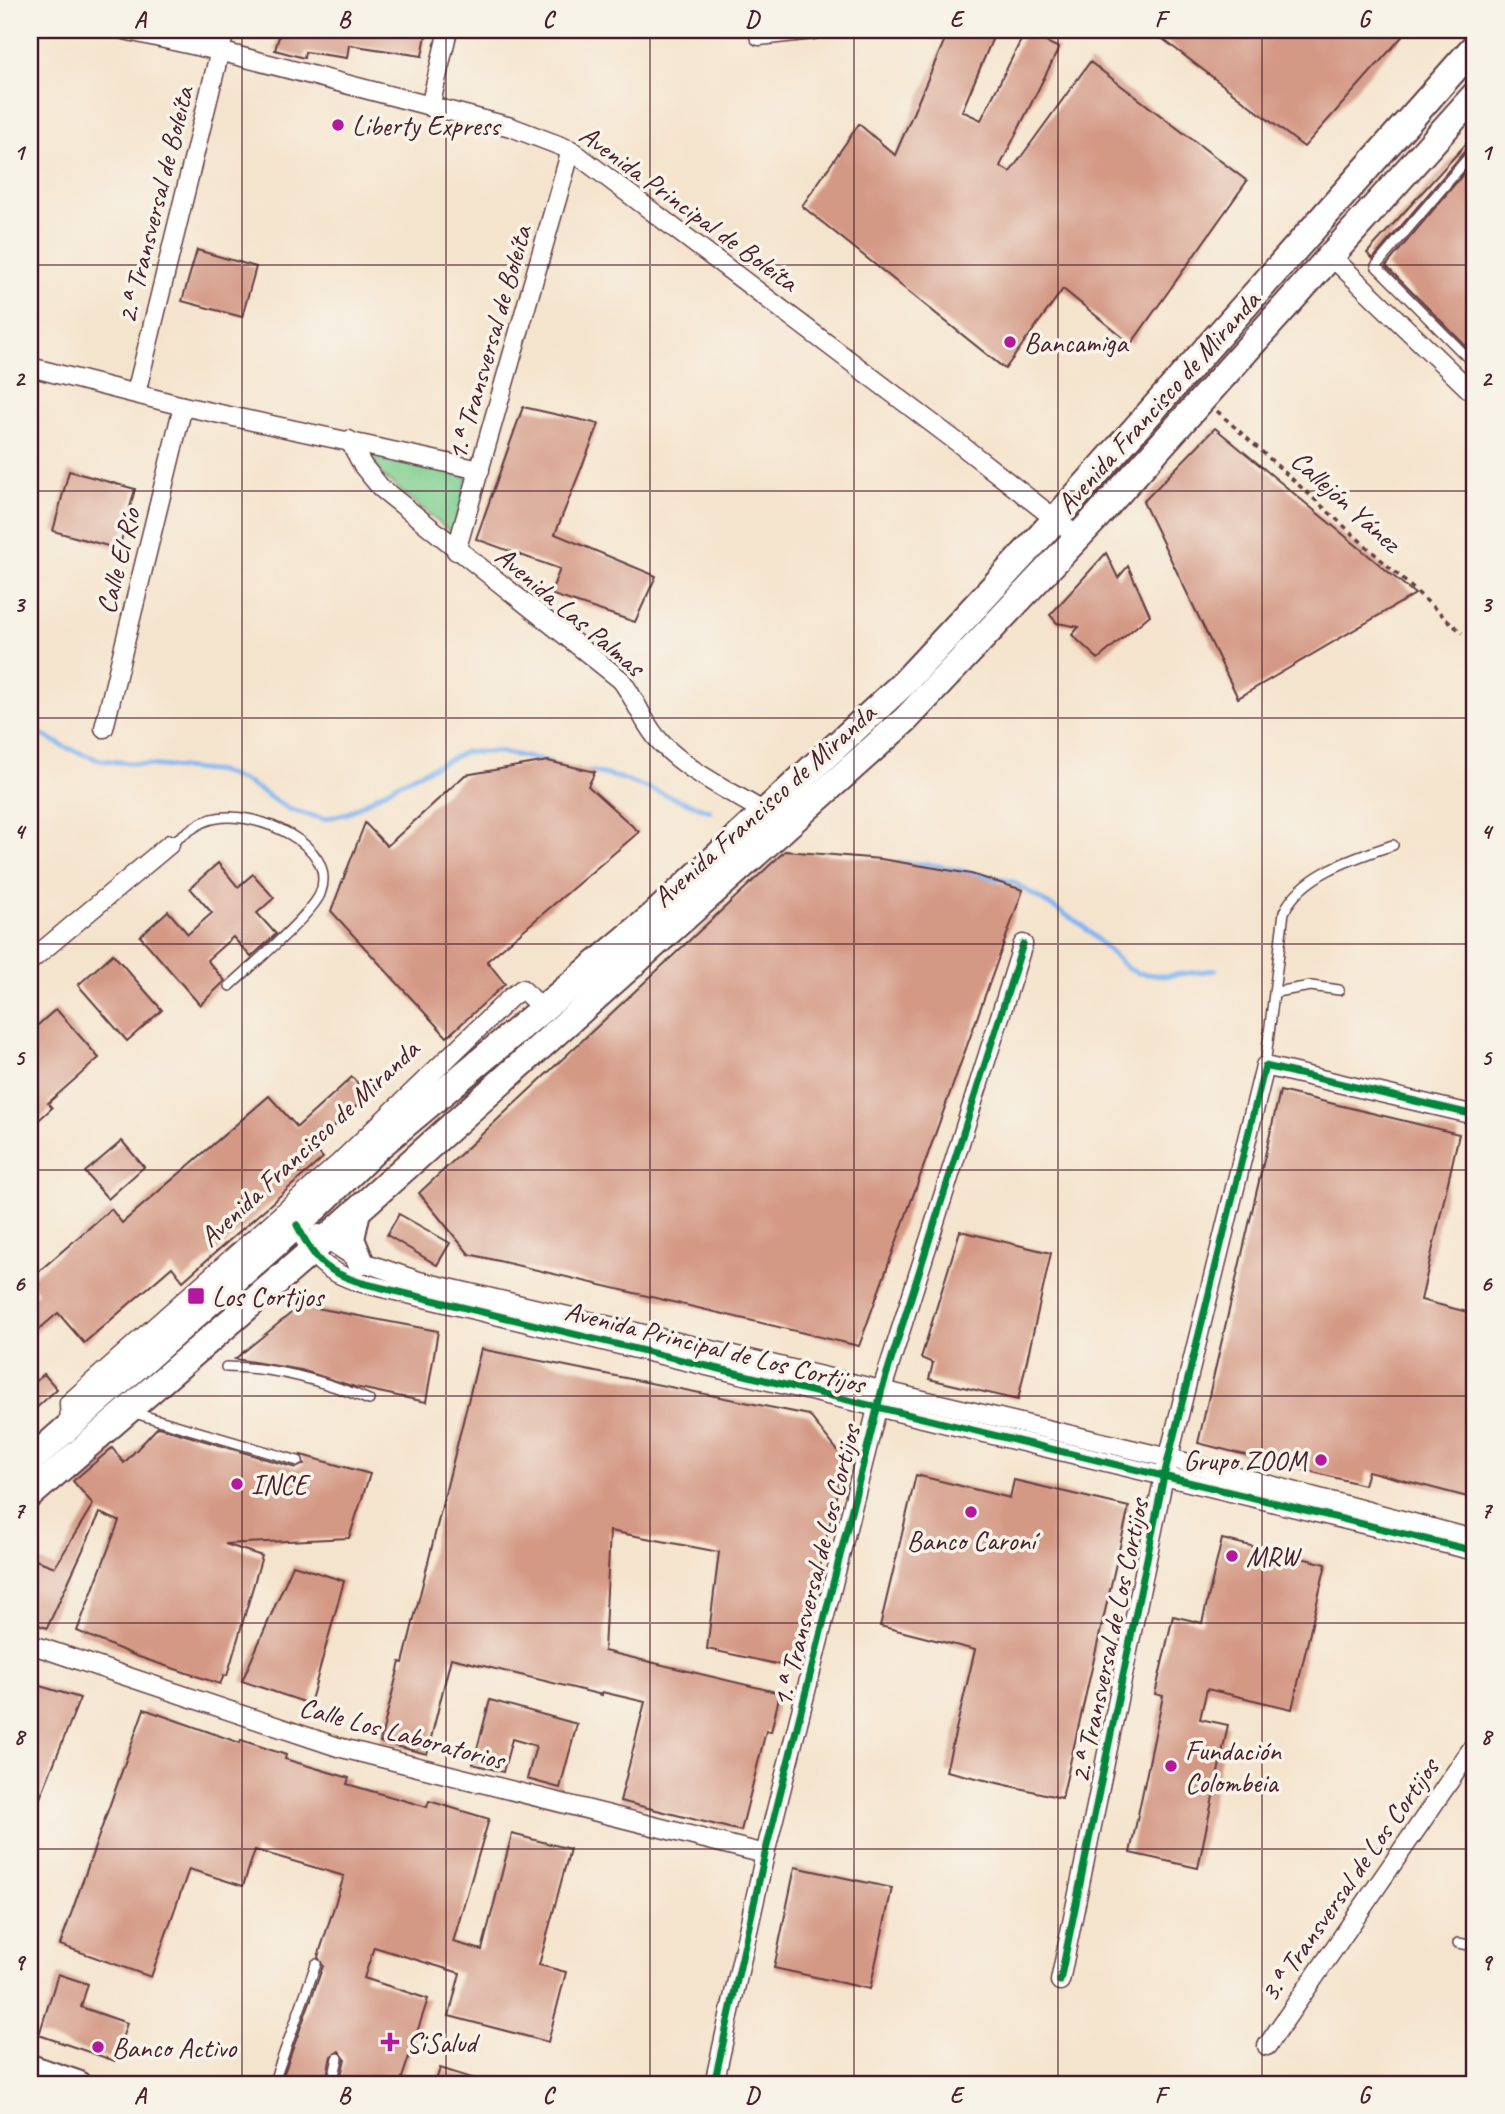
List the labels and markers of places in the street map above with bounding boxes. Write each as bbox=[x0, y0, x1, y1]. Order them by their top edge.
place label: Liberty Express bbox=[352, 108, 502, 143]
marker: Liberty Express bbox=[330, 117, 346, 133]
place label: Bancamiga bbox=[1024, 325, 1129, 360]
marker: Bancamiga bbox=[1002, 334, 1018, 350]
place label: Los Cortijos bbox=[212, 1279, 326, 1314]
marker: Los Cortijos bbox=[186, 1286, 206, 1306]
place label: Grupo ZOOM bbox=[1183, 1443, 1309, 1478]
marker: Grupo ZOOM bbox=[1313, 1452, 1329, 1468]
place label: INCE bbox=[251, 1467, 311, 1502]
marker: INCE bbox=[229, 1476, 245, 1492]
marker: Banco Caroní bbox=[963, 1504, 979, 1520]
place label: Banco Caroní bbox=[907, 1523, 1041, 1558]
place label: MRW bbox=[1246, 1539, 1302, 1574]
marker: MRW bbox=[1224, 1548, 1240, 1564]
place label: Fundación Colombeia bbox=[1185, 1733, 1282, 1800]
marker: Fundación Colombeia bbox=[1163, 1758, 1179, 1774]
place label: SiSalud bbox=[406, 2025, 480, 2060]
place label: Banco Activo bbox=[112, 2030, 238, 2065]
marker: SiSalud bbox=[380, 2032, 400, 2052]
marker: Banco Activo bbox=[90, 2039, 106, 2055]

